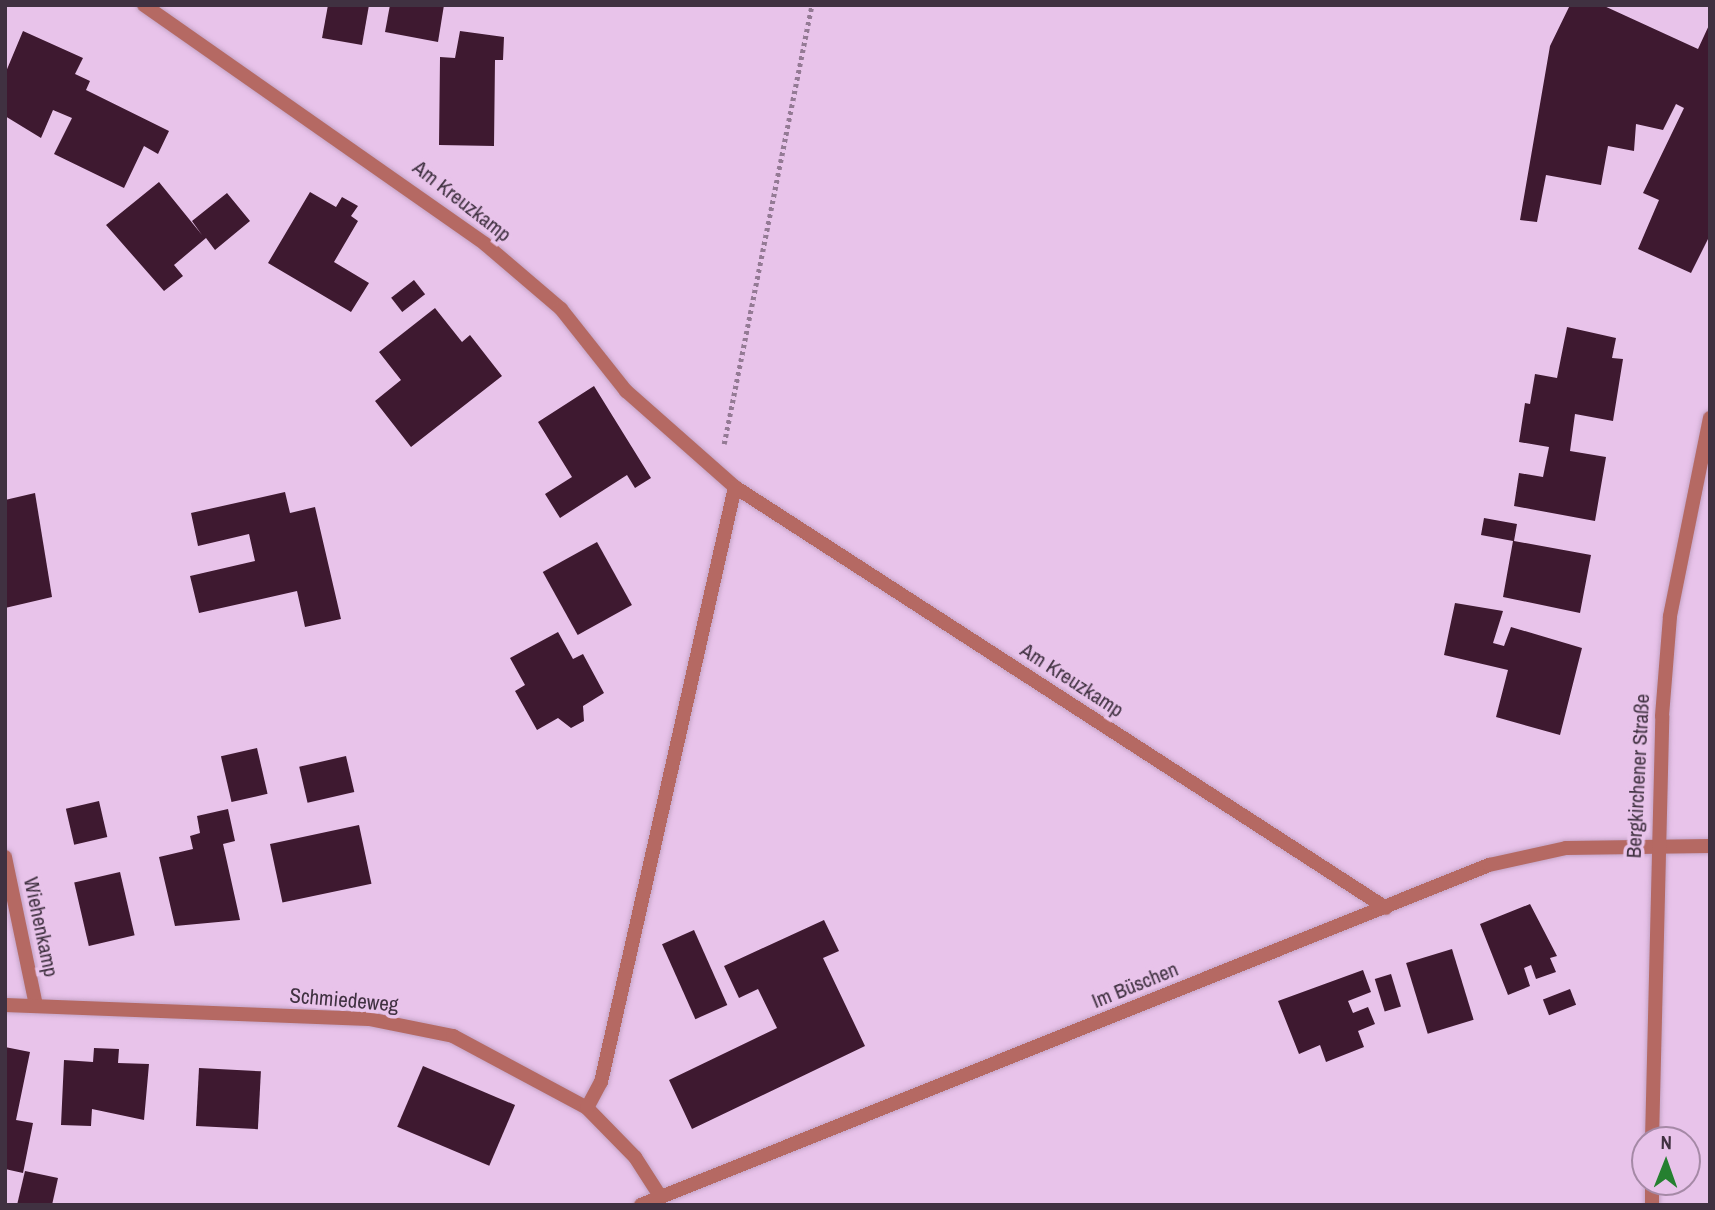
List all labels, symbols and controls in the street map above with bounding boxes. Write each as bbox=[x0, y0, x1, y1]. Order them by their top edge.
street label: Am Kreuzkamp bbox=[408, 155, 516, 247]
street label: Am Kreuzkamp bbox=[1016, 637, 1128, 723]
street label: Bergkirchener Straße bbox=[1621, 693, 1655, 859]
street label: Wiehenkamp bbox=[18, 875, 64, 979]
street label: Im Büschen bbox=[1088, 956, 1182, 1014]
street label: Schmiedeweg bbox=[289, 983, 399, 1017]
north arrow bbox=[1631, 1126, 1701, 1196]
text: N bbox=[1660, 1129, 1672, 1155]

